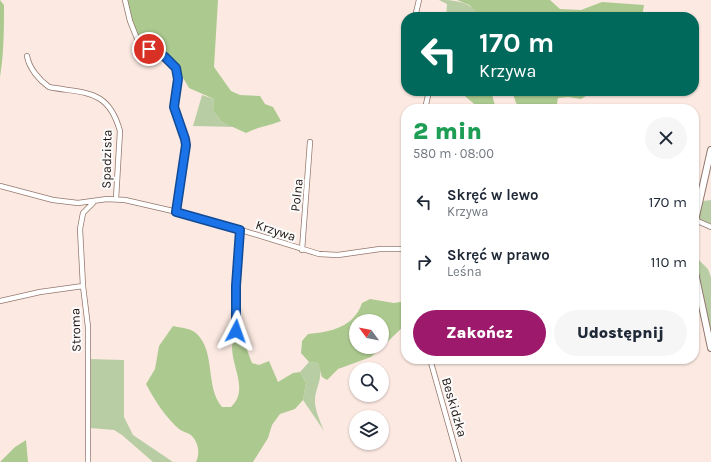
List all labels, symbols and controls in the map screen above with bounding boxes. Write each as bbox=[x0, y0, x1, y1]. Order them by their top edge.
text: 170 m bbox=[479, 26, 554, 59]
icon: left bbox=[413, 28, 465, 80]
pin bbox=[132, 32, 166, 66]
icon: arrive bbox=[138, 38, 160, 60]
text: Krzywa bbox=[479, 60, 536, 82]
text: 2 min bbox=[413, 117, 482, 145]
button: close bbox=[645, 117, 687, 159]
street label: Spadzista bbox=[98, 129, 115, 189]
text: 580 m · 08:00 bbox=[413, 146, 494, 161]
street label: Polna bbox=[287, 178, 306, 212]
text: Skręć w lewo bbox=[447, 186, 539, 204]
icon: left bbox=[413, 191, 435, 213]
text: 170 m bbox=[649, 193, 687, 211]
text: Krzywa bbox=[447, 204, 488, 219]
street label: Krzywa bbox=[254, 217, 298, 244]
text: Skręć w prawo bbox=[447, 246, 550, 264]
icon: right bbox=[413, 251, 435, 273]
text: 110 m bbox=[651, 253, 687, 271]
text: Leśna bbox=[447, 264, 482, 279]
street label: Stroma bbox=[67, 308, 84, 352]
position arrow bbox=[215, 310, 257, 352]
button: Zakończ bbox=[413, 310, 546, 356]
button: Udostępnij bbox=[554, 310, 687, 356]
north arrow bbox=[349, 314, 389, 354]
map controls bbox=[349, 314, 389, 450]
button: search bbox=[349, 362, 389, 402]
street label: Beskidzka bbox=[439, 376, 470, 439]
button: layers bbox=[349, 410, 389, 450]

